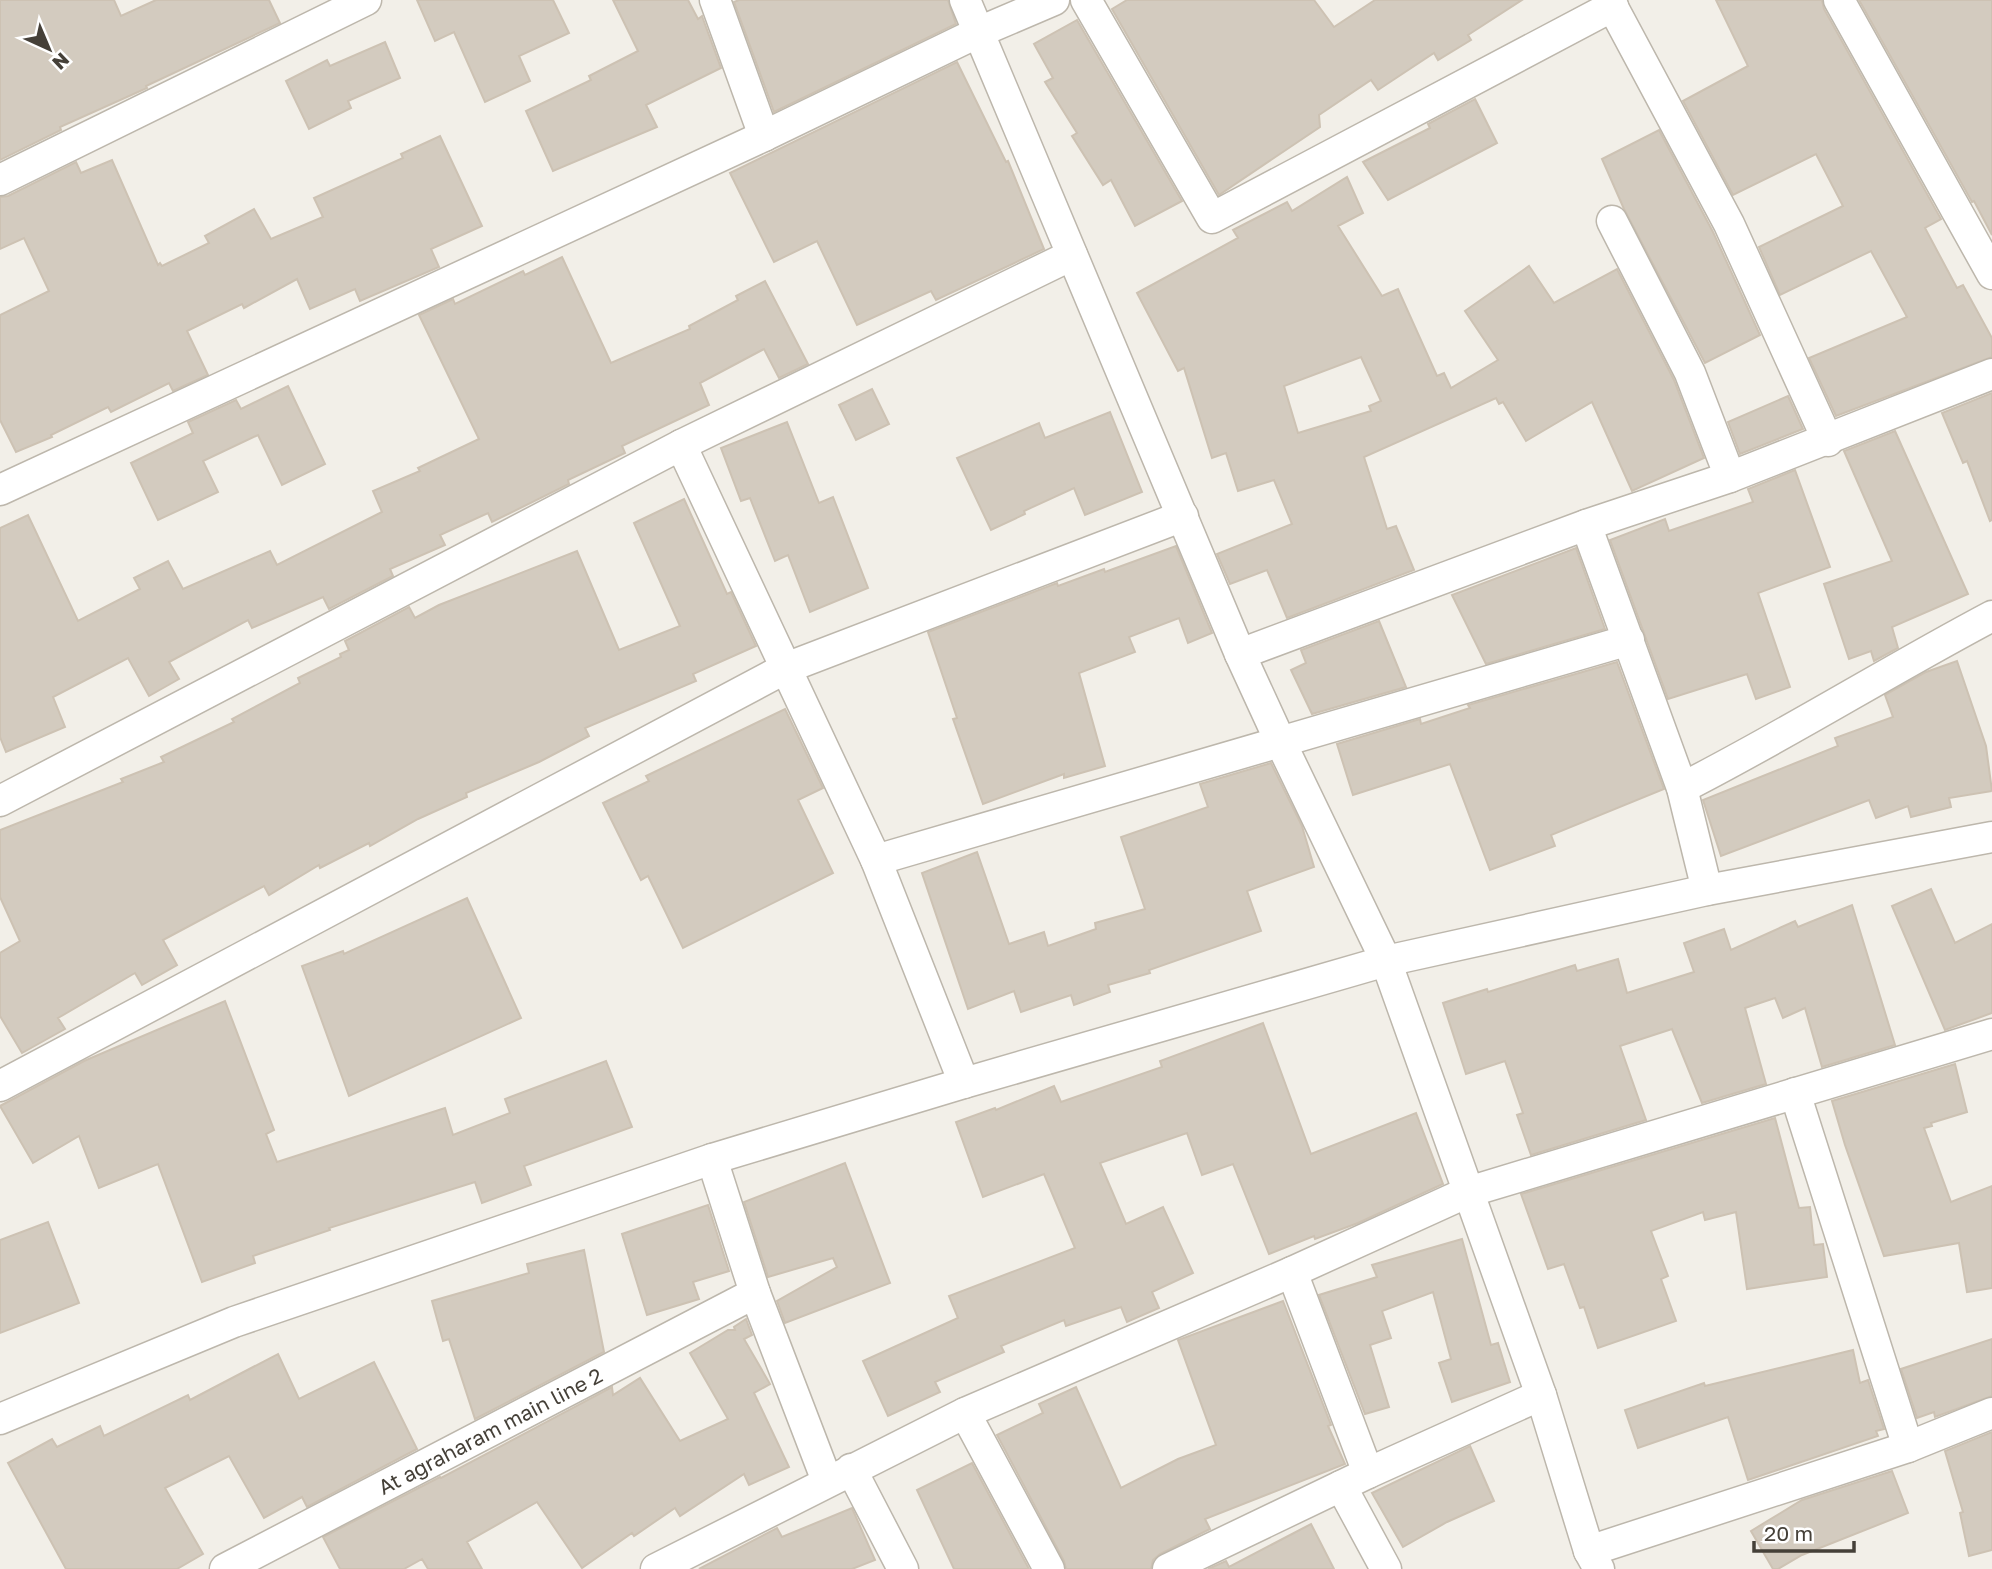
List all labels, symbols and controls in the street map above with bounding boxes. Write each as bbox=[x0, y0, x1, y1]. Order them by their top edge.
north arrow bbox=[14, 14, 84, 84]
text: N bbox=[48, 48, 74, 75]
street label: At agraharam main line 2 bbox=[374, 1362, 607, 1500]
scale bar bbox=[1754, 1510, 1854, 1554]
text: 20 m bbox=[1764, 1520, 1813, 1546]

